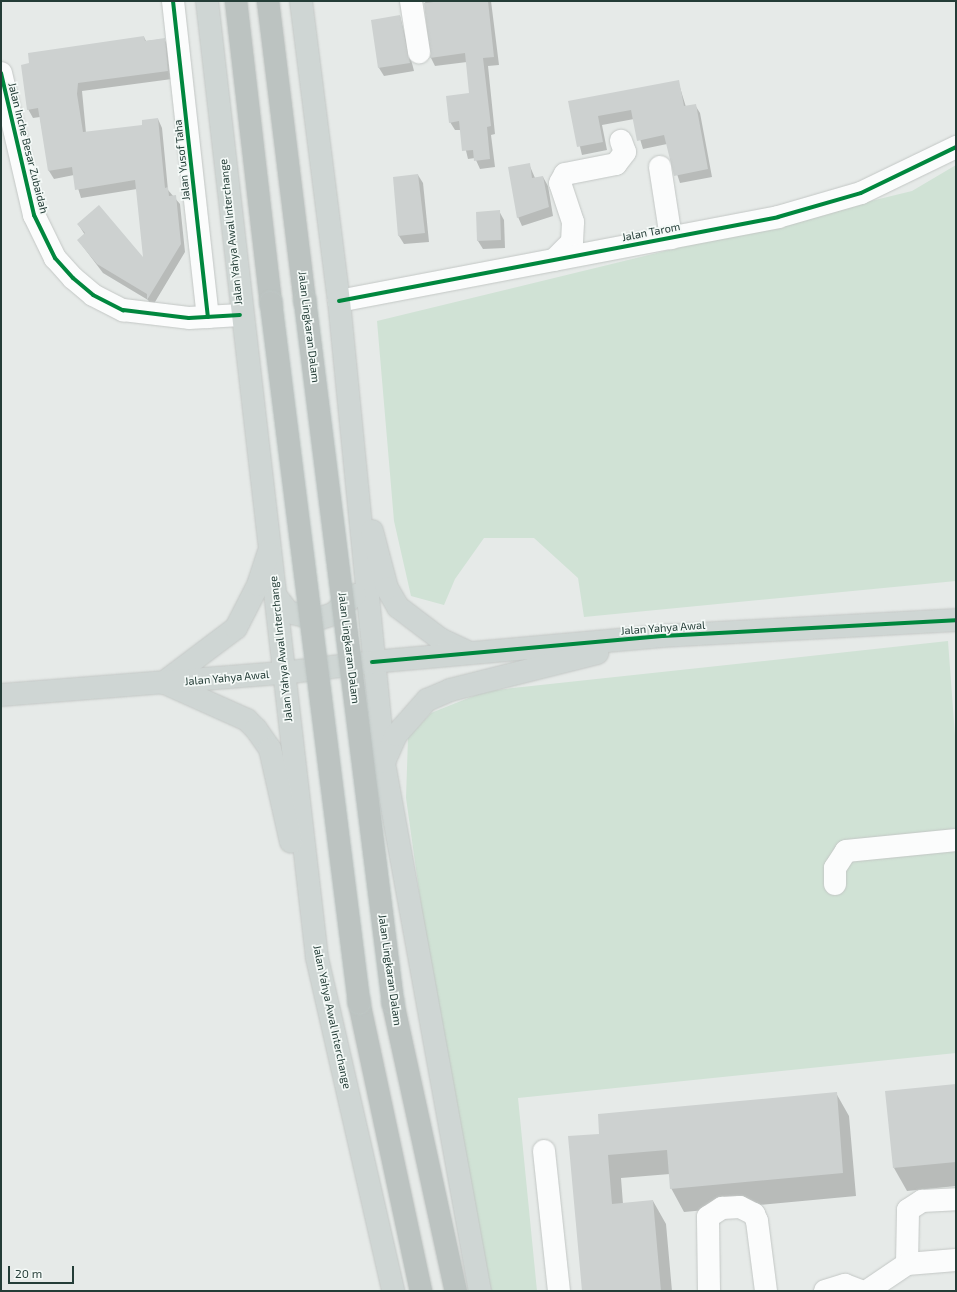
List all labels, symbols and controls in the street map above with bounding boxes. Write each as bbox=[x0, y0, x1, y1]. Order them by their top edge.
street label: Jalan Inche Besar Zubaidah bbox=[5, 81, 51, 215]
street label: Jalan Yusof Taha bbox=[171, 118, 193, 202]
street label: Jalan Yahya Awal Interchange bbox=[217, 158, 245, 306]
street label: Jalan Tarom bbox=[621, 220, 681, 244]
street label: Jalan Lingkaran Dalam bbox=[296, 271, 322, 383]
street label: Jalan Yahya Awal Interchange bbox=[267, 575, 295, 723]
street label: Jalan Lingkaran Dalam bbox=[336, 592, 362, 704]
street label: Jalan Yahya Awal bbox=[620, 618, 706, 638]
street label: Jalan Yahya Awal bbox=[184, 668, 270, 688]
street label: Jalan Lingkaran Dalam bbox=[376, 914, 404, 1026]
street label: Jalan Yahya Awal Interchange bbox=[310, 943, 354, 1091]
scale bar bbox=[10, 1258, 76, 1284]
text: 20 m bbox=[15, 1266, 42, 1280]

